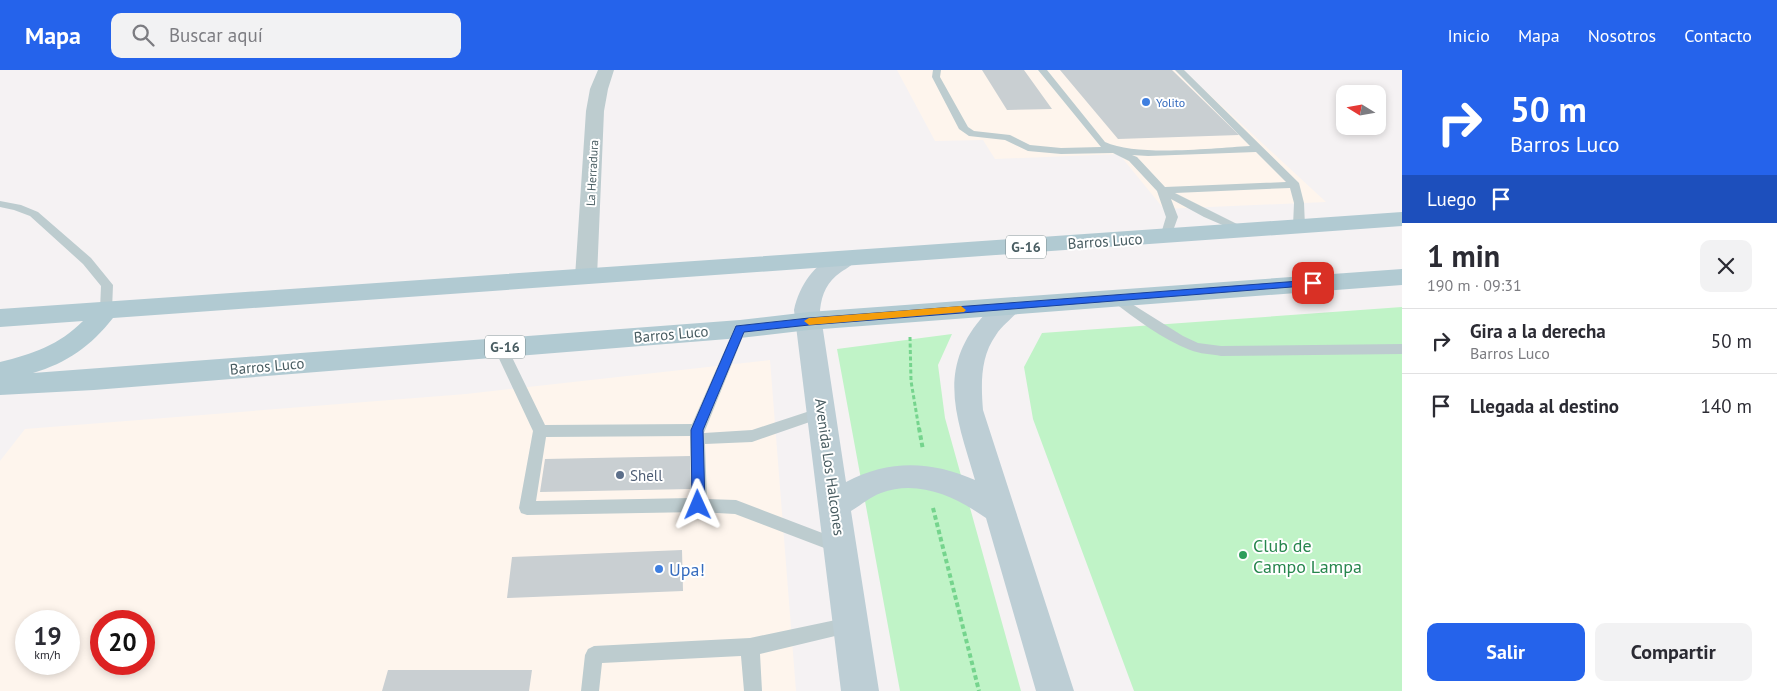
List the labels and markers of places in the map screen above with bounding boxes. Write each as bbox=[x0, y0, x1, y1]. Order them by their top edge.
place label: Yolito bbox=[1156, 95, 1185, 110]
marker: Yolito bbox=[1140, 96, 1152, 108]
pin bbox=[1292, 262, 1334, 304]
place label: Shell bbox=[630, 466, 663, 485]
marker: Shell bbox=[614, 469, 626, 481]
place label: Club de Campo Lampa bbox=[1253, 534, 1362, 578]
marker: Club de Campo Lampa bbox=[1237, 549, 1249, 561]
place label: Upa! bbox=[669, 558, 705, 581]
marker: Upa! bbox=[653, 563, 665, 575]

